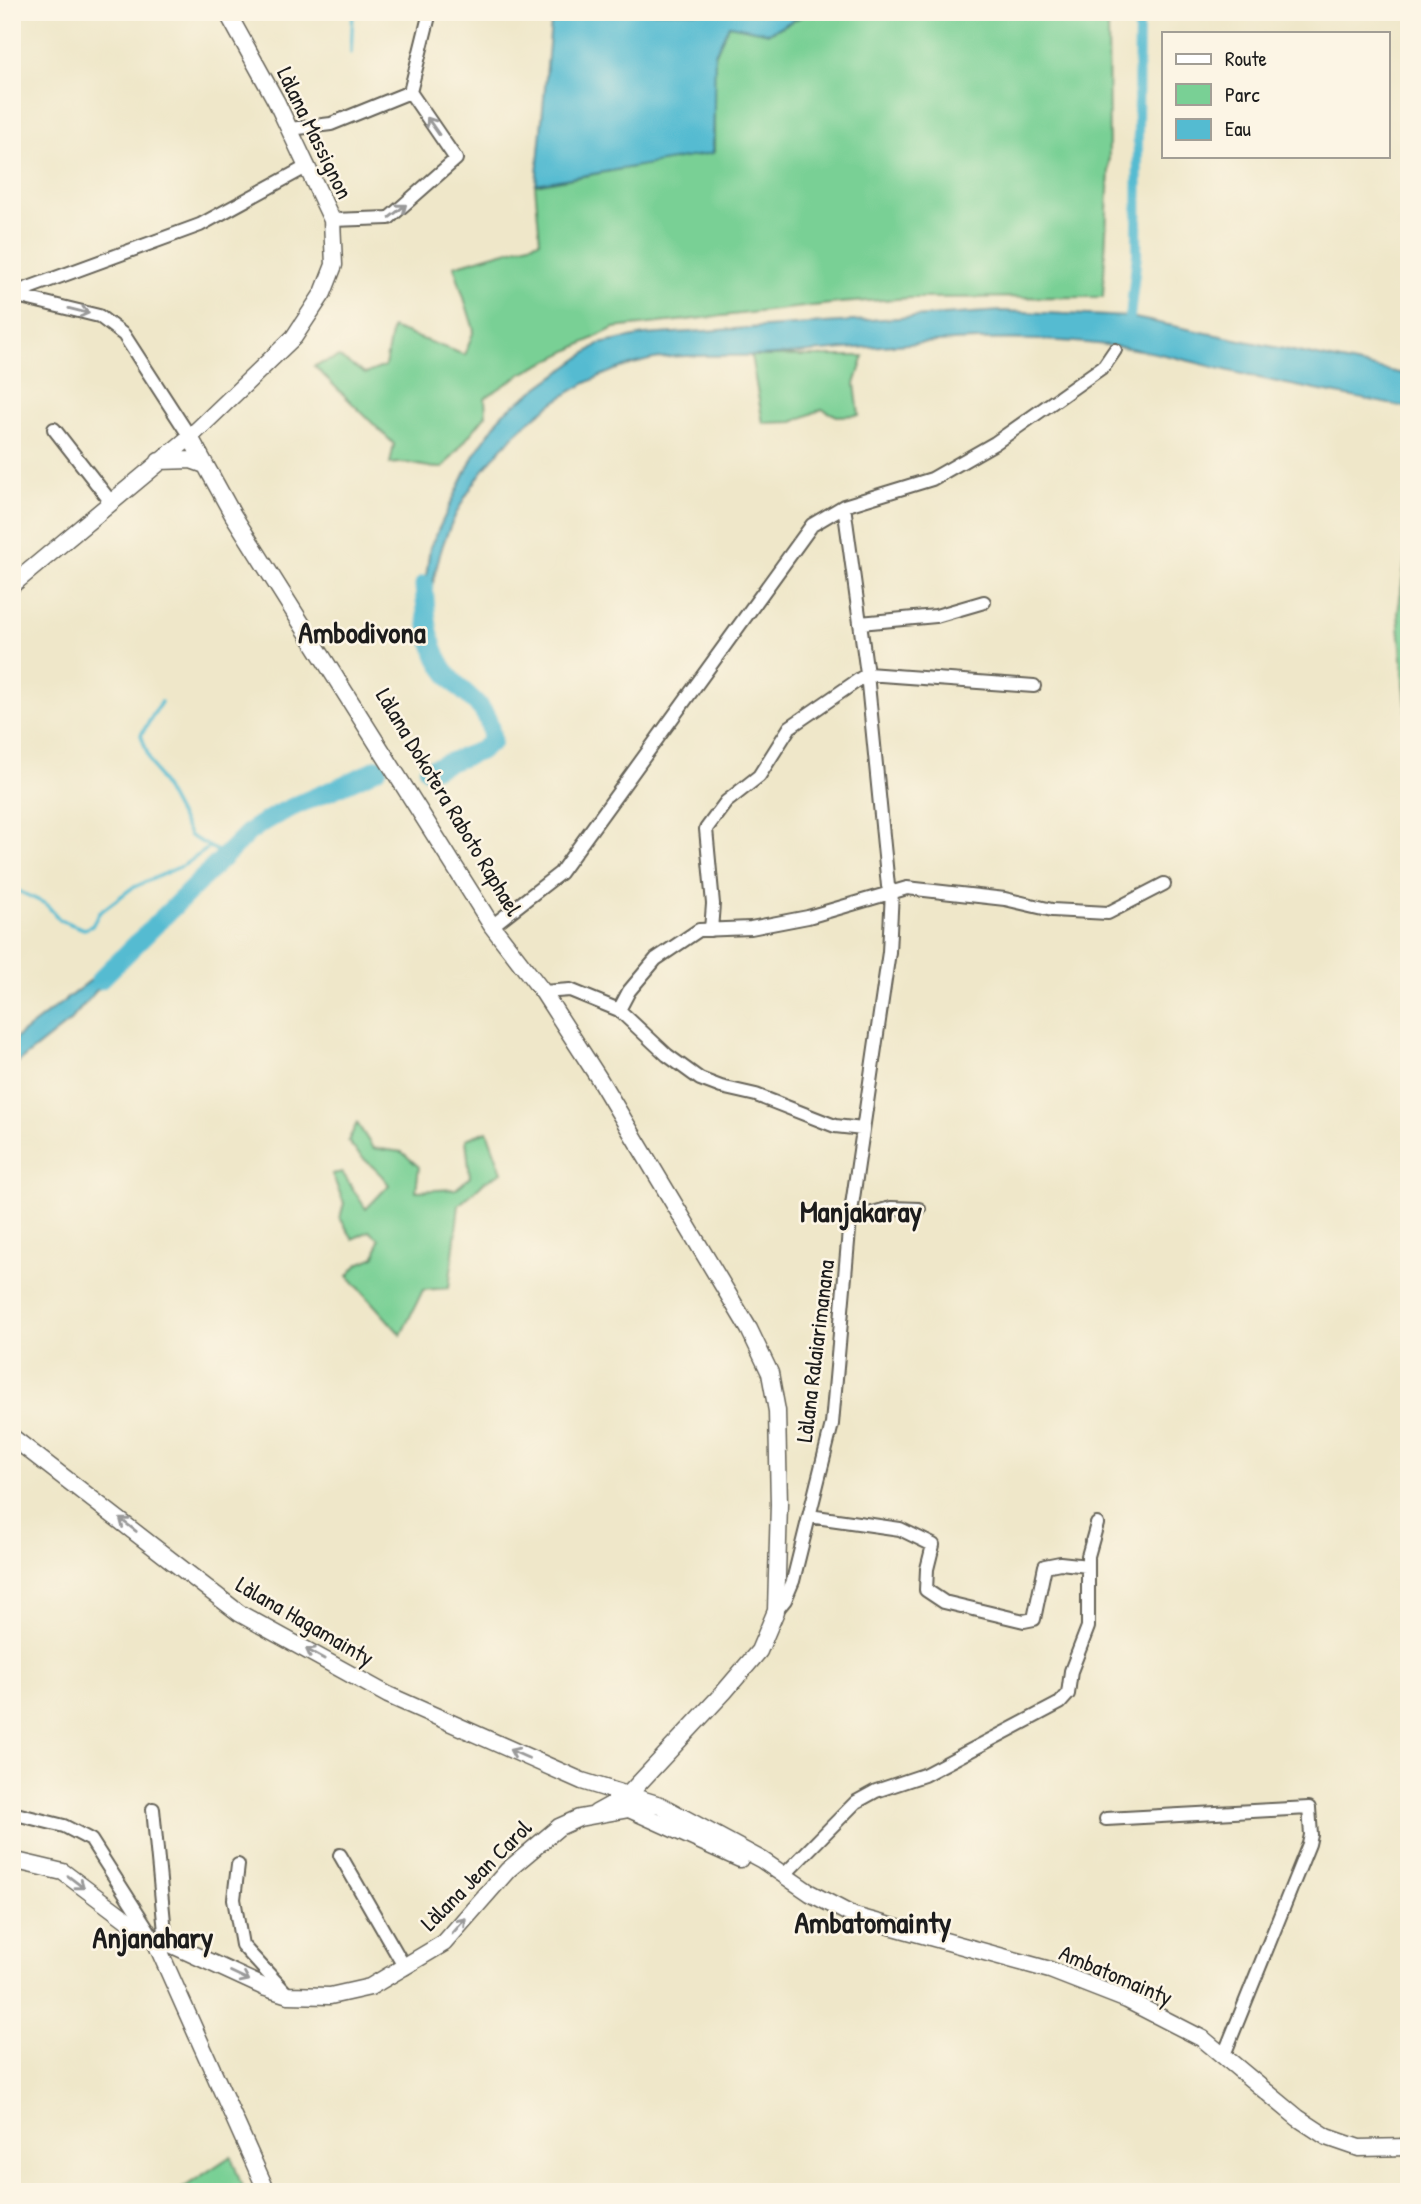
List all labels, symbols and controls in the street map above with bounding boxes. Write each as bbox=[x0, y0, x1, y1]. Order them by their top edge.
legend bbox=[1162, 32, 1390, 158]
text: Route bbox=[1225, 44, 1267, 73]
street label: Làlana Massignon bbox=[270, 62, 361, 204]
text: Parc bbox=[1225, 80, 1260, 109]
text: Eau bbox=[1225, 114, 1252, 143]
one-way arrow bbox=[426, 116, 440, 136]
one-way arrow bbox=[388, 203, 406, 218]
one-way arrow bbox=[67, 305, 89, 318]
district label: Ambodivona bbox=[298, 612, 426, 652]
street label: Làlana Dokotera Raboto Raphael bbox=[369, 682, 530, 922]
district label: Manjakaray bbox=[800, 1191, 922, 1232]
street label: Làlana Ralaiarimanana bbox=[788, 1258, 841, 1444]
one-way arrow bbox=[120, 1518, 138, 1533]
street label: Làlana Hagamainty bbox=[231, 1569, 380, 1673]
one-way arrow bbox=[305, 1647, 326, 1660]
one-way arrow bbox=[509, 1747, 531, 1760]
street label: Làlana Jean Carol bbox=[413, 1812, 539, 1937]
one-way arrow bbox=[66, 1874, 85, 1889]
district label: Ambatomainty bbox=[794, 1902, 952, 1943]
district label: Anjanahary bbox=[93, 1917, 214, 1958]
one-way arrow bbox=[451, 1918, 467, 1936]
street label: Ambatomainty bbox=[1055, 1937, 1178, 2012]
one-way arrow bbox=[229, 1970, 250, 1983]

